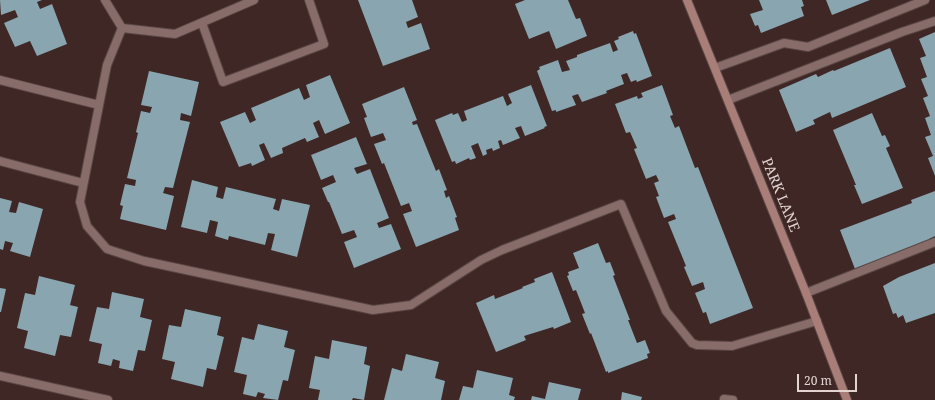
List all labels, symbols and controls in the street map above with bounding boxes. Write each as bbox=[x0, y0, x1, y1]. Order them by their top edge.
street label: PARK LANE bbox=[758, 156, 802, 234]
scale bar bbox=[799, 366, 859, 392]
text: 20 m bbox=[804, 372, 832, 389]

